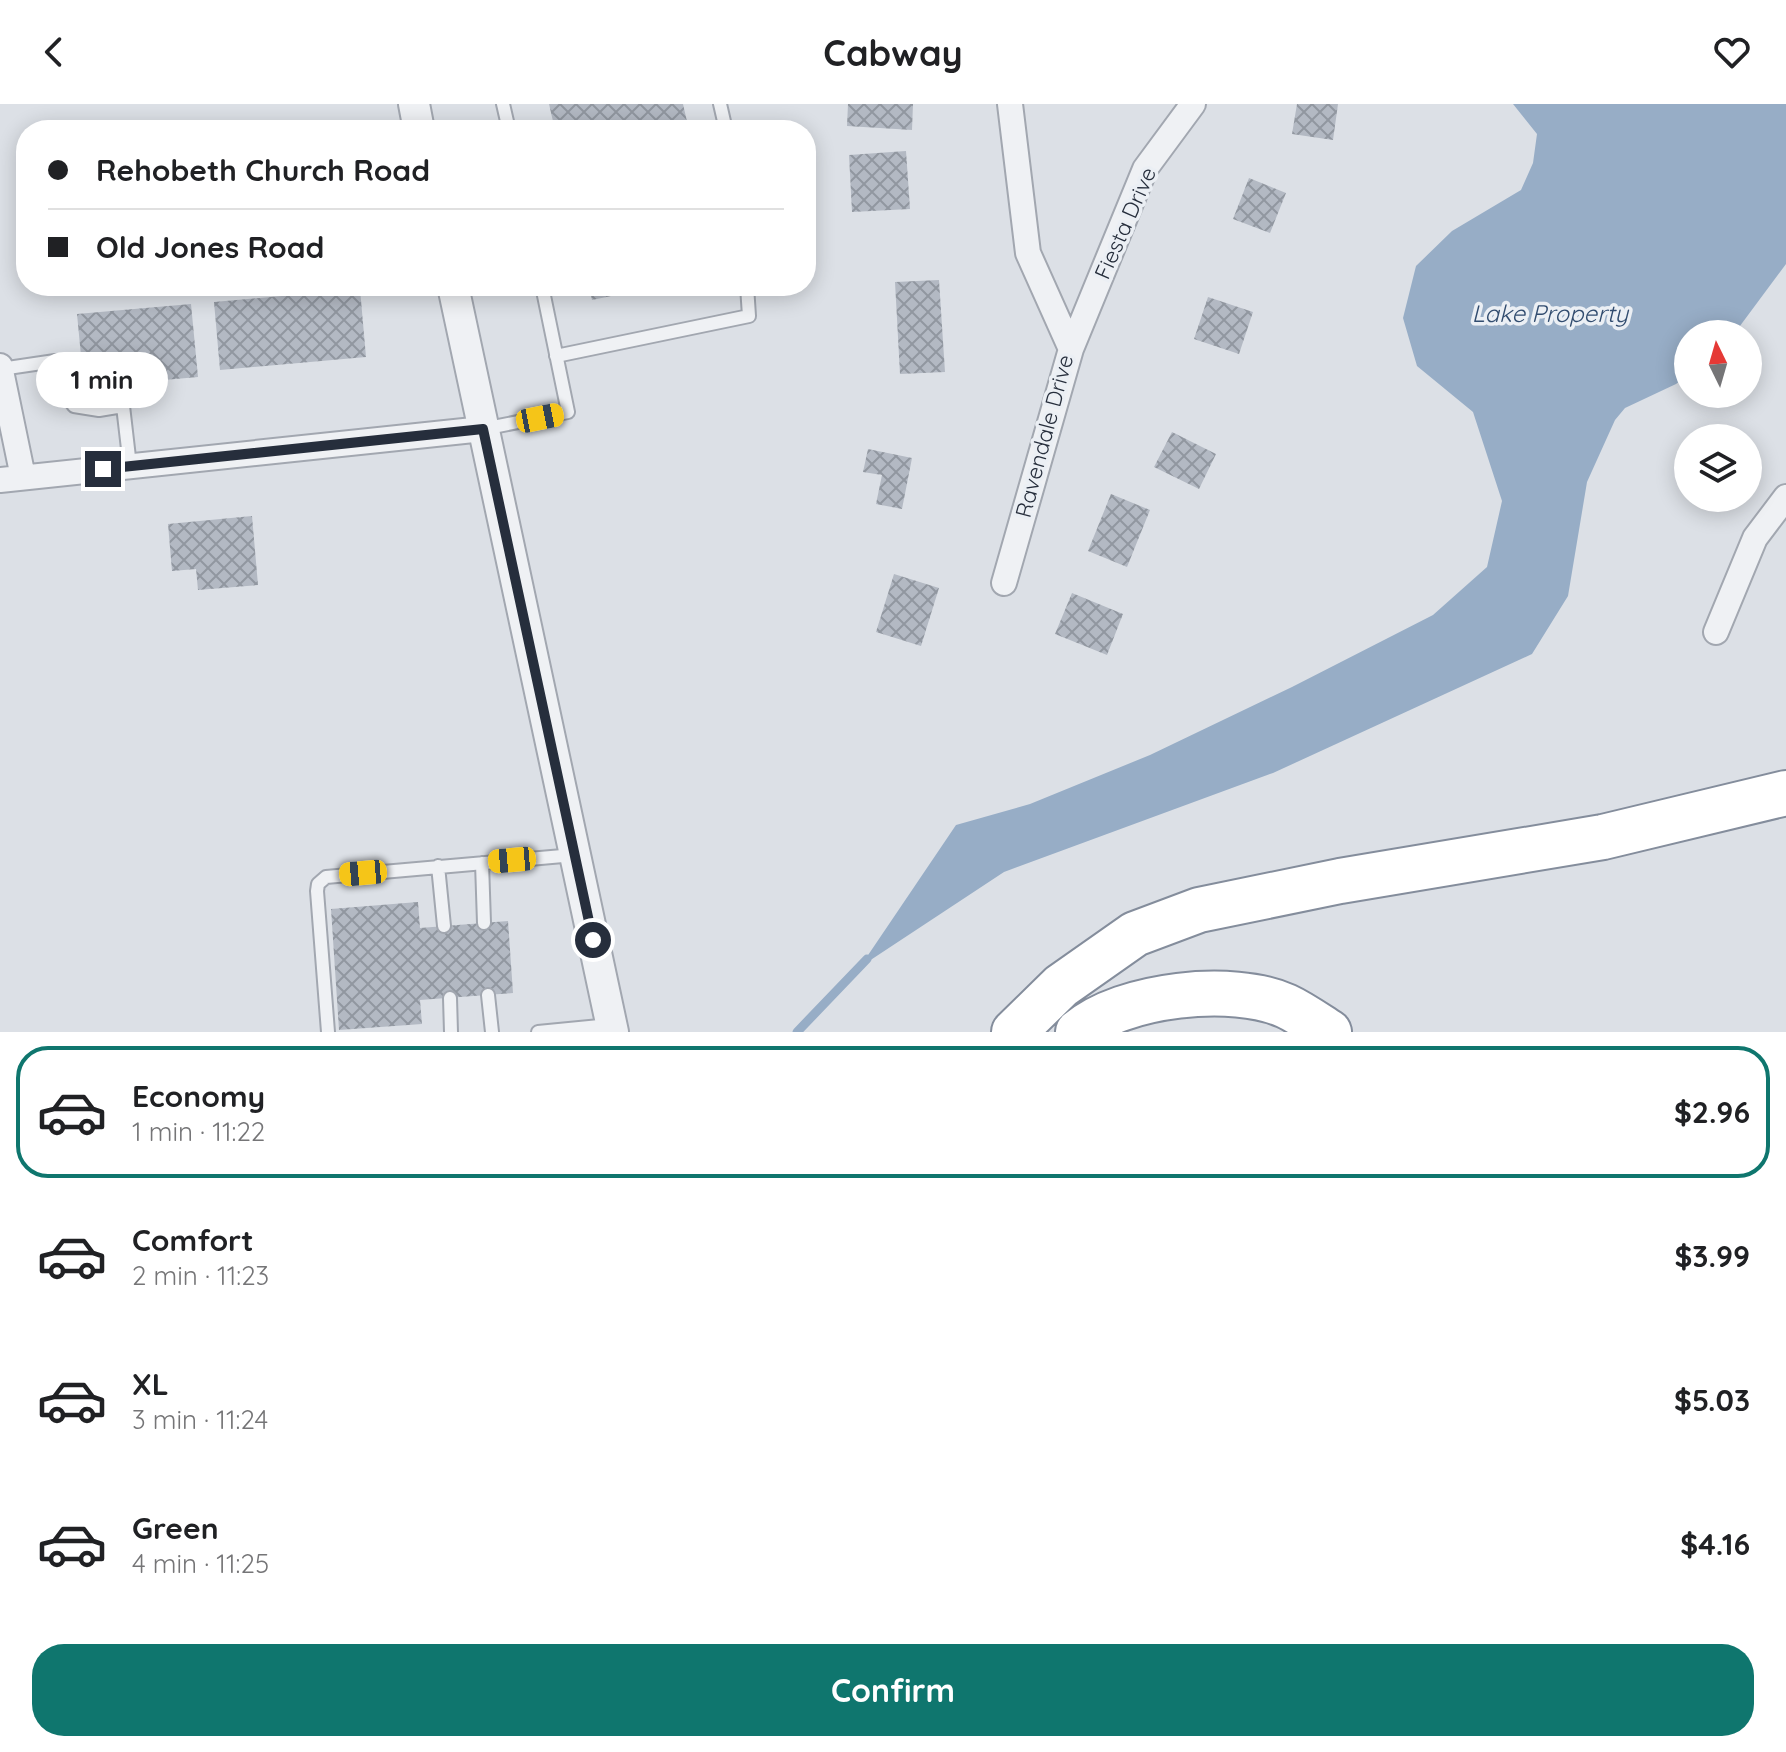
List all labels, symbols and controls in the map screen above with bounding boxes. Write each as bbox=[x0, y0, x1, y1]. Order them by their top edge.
icon: back bbox=[32, 30, 76, 74]
text: Cabway bbox=[823, 30, 963, 75]
icon: heart bbox=[1710, 30, 1754, 74]
text: Rehobeth Church Road bbox=[96, 151, 430, 189]
street label: Fiesta Drive bbox=[1088, 163, 1162, 283]
text: Old Jones Road bbox=[96, 228, 324, 266]
water label: Lake Property bbox=[1472, 298, 1630, 328]
north arrow bbox=[1674, 320, 1762, 408]
map controls bbox=[1674, 320, 1762, 512]
street label: Ravendale Drive bbox=[1009, 351, 1079, 521]
callout: 1 min bbox=[37, 353, 169, 409]
text: 1 min bbox=[71, 363, 134, 396]
car bbox=[514, 402, 566, 434]
button: layers bbox=[1674, 424, 1762, 512]
route end bbox=[85, 451, 121, 487]
car bbox=[487, 846, 537, 874]
car bbox=[338, 859, 388, 887]
route start bbox=[575, 922, 611, 958]
icon: car bbox=[36, 1076, 108, 1148]
text: Economy bbox=[132, 1077, 265, 1115]
text: $2.96 bbox=[1674, 1093, 1750, 1131]
text: 1 min · 11:22 bbox=[132, 1115, 265, 1148]
icon: car bbox=[36, 1220, 108, 1292]
text: Comfort bbox=[132, 1221, 253, 1259]
text: $3.99 bbox=[1674, 1237, 1750, 1275]
text: 2 min · 11:23 bbox=[132, 1259, 269, 1292]
icon: car bbox=[36, 1364, 108, 1436]
text: XL bbox=[132, 1365, 169, 1403]
text: $5.03 bbox=[1674, 1381, 1750, 1419]
text: 3 min · 11:24 bbox=[132, 1403, 268, 1436]
icon: car bbox=[36, 1508, 108, 1580]
text: Green bbox=[132, 1509, 219, 1547]
text: $4.16 bbox=[1680, 1525, 1750, 1563]
text: 4 min · 11:25 bbox=[132, 1547, 269, 1580]
button: Confirm bbox=[32, 1644, 1754, 1736]

